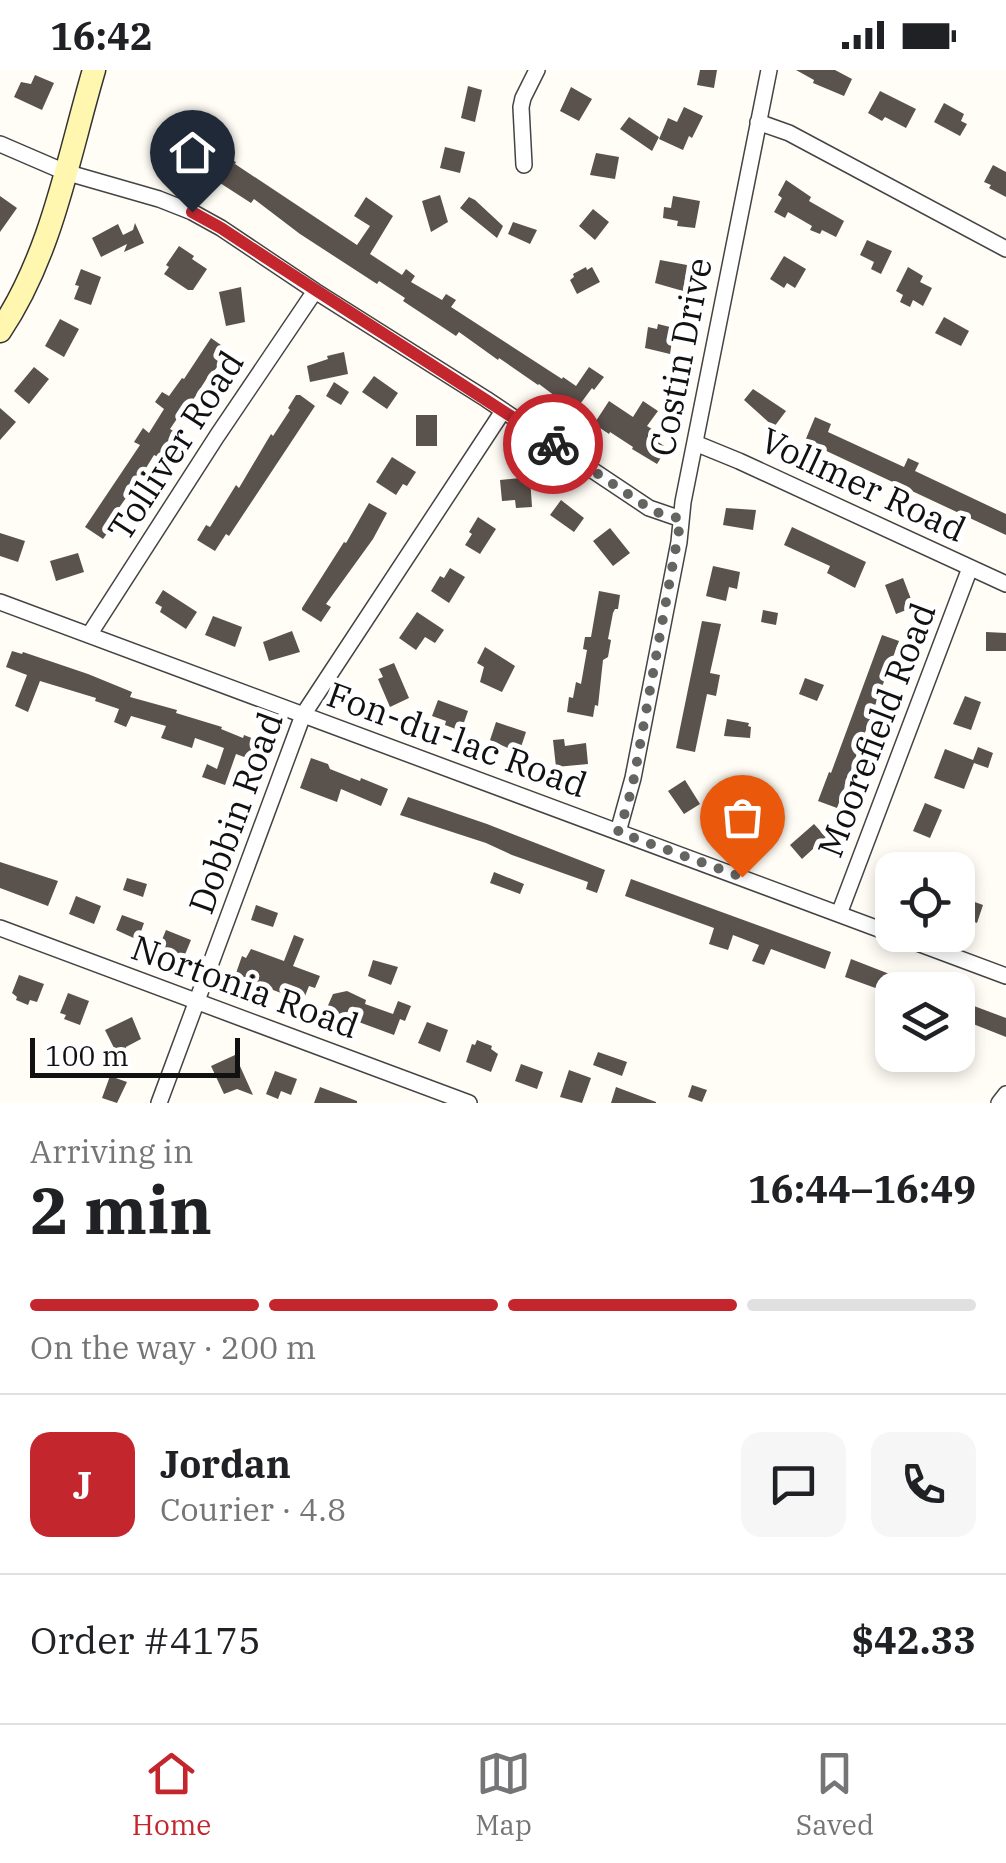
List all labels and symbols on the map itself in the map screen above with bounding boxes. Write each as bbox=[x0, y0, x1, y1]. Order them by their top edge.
pin bbox=[150, 110, 235, 213]
street label: Costin Drive bbox=[638, 254, 722, 460]
street label: Tolliver Road bbox=[97, 342, 254, 549]
courier bbox=[503, 394, 603, 494]
street label: Vollmer Road bbox=[753, 416, 973, 552]
street label: Moorefield Road bbox=[806, 596, 946, 863]
street label: Fon-du-lac Road bbox=[321, 671, 593, 807]
street label: Dobbin Road bbox=[177, 706, 293, 920]
pin bbox=[700, 775, 785, 878]
street label: Nortonia Road bbox=[125, 924, 365, 1049]
scale bar bbox=[30, 1033, 240, 1078]

